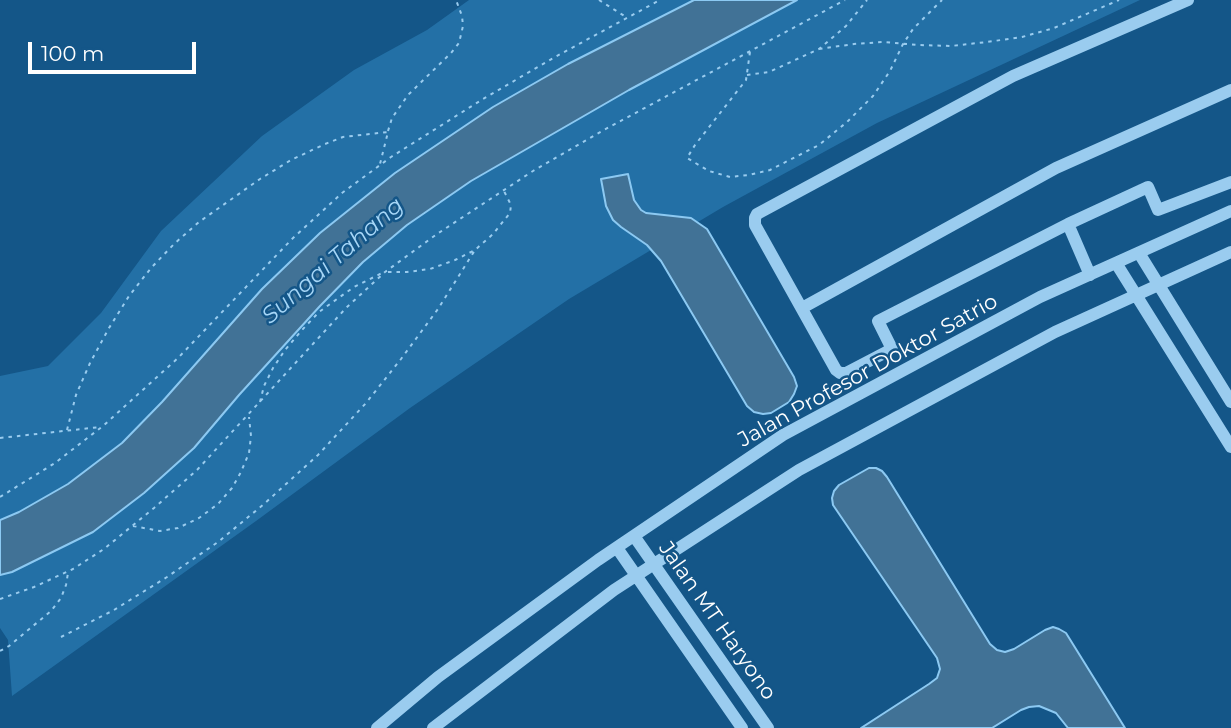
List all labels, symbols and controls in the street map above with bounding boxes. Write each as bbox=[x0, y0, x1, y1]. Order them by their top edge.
scale bar bbox=[32, 28, 200, 72]
text: 100 m bbox=[41, 41, 104, 66]
water label: Sungai Tahang bbox=[257, 192, 409, 330]
street label: Jalan Profesor Doktor Satrio bbox=[734, 289, 1002, 453]
street label: Jalan MT Haryono bbox=[653, 537, 781, 705]

